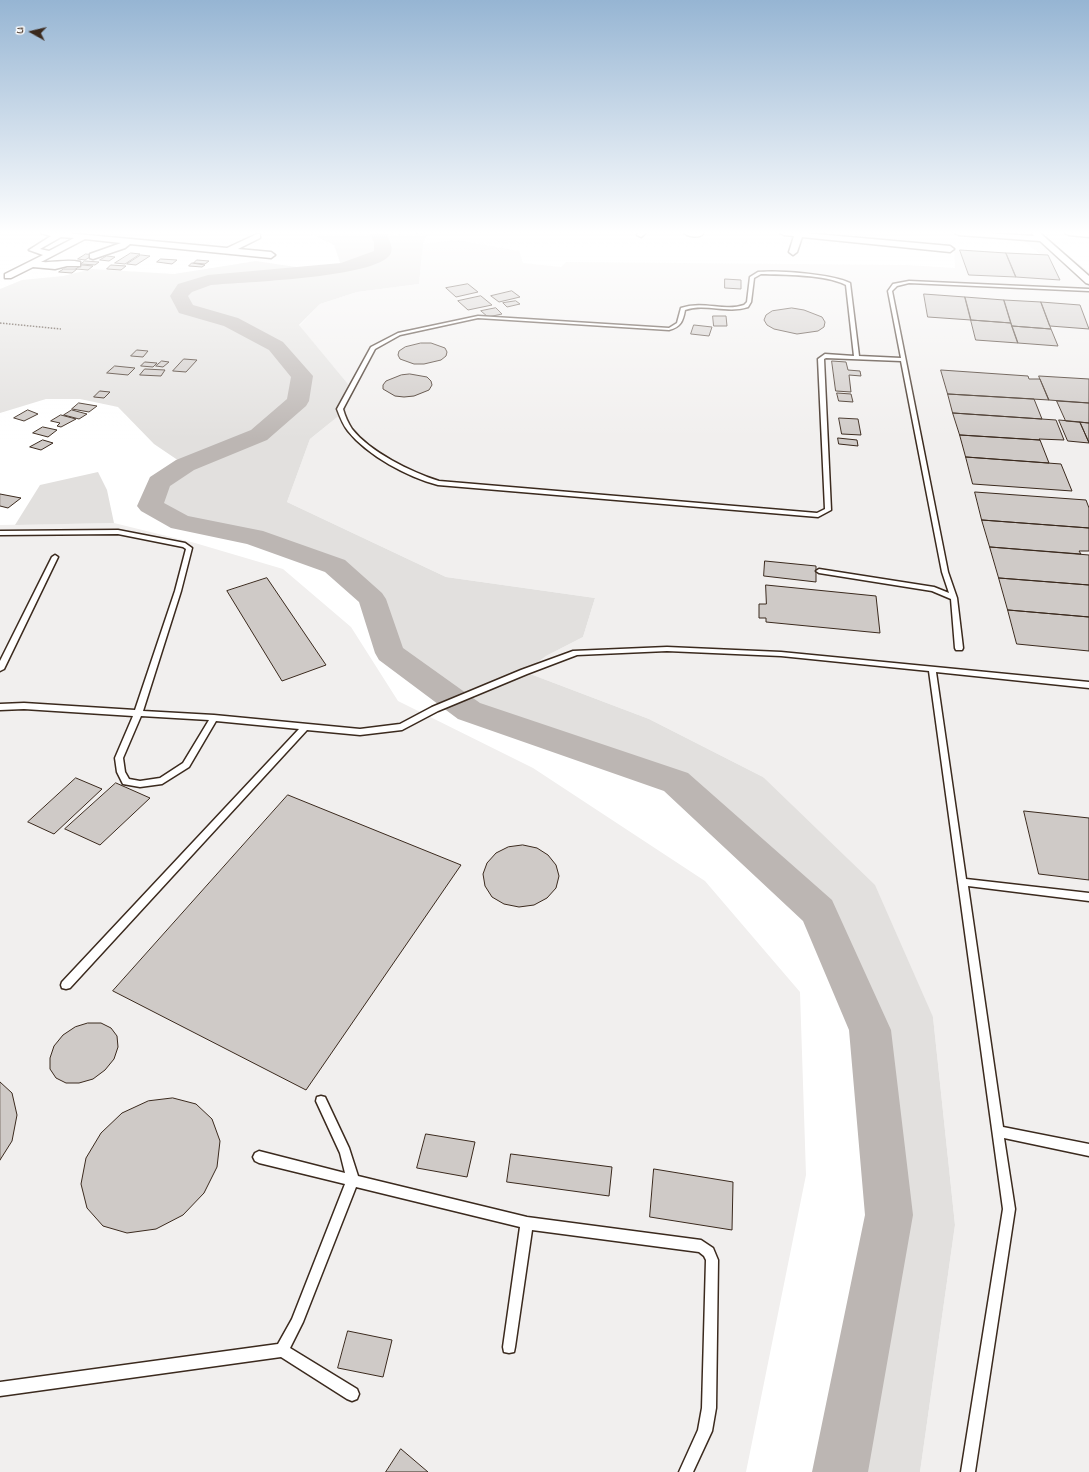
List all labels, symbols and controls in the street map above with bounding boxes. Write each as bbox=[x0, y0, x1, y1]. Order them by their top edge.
north arrow bbox=[12, 12, 52, 52]
text: U bbox=[12, 26, 29, 35]

